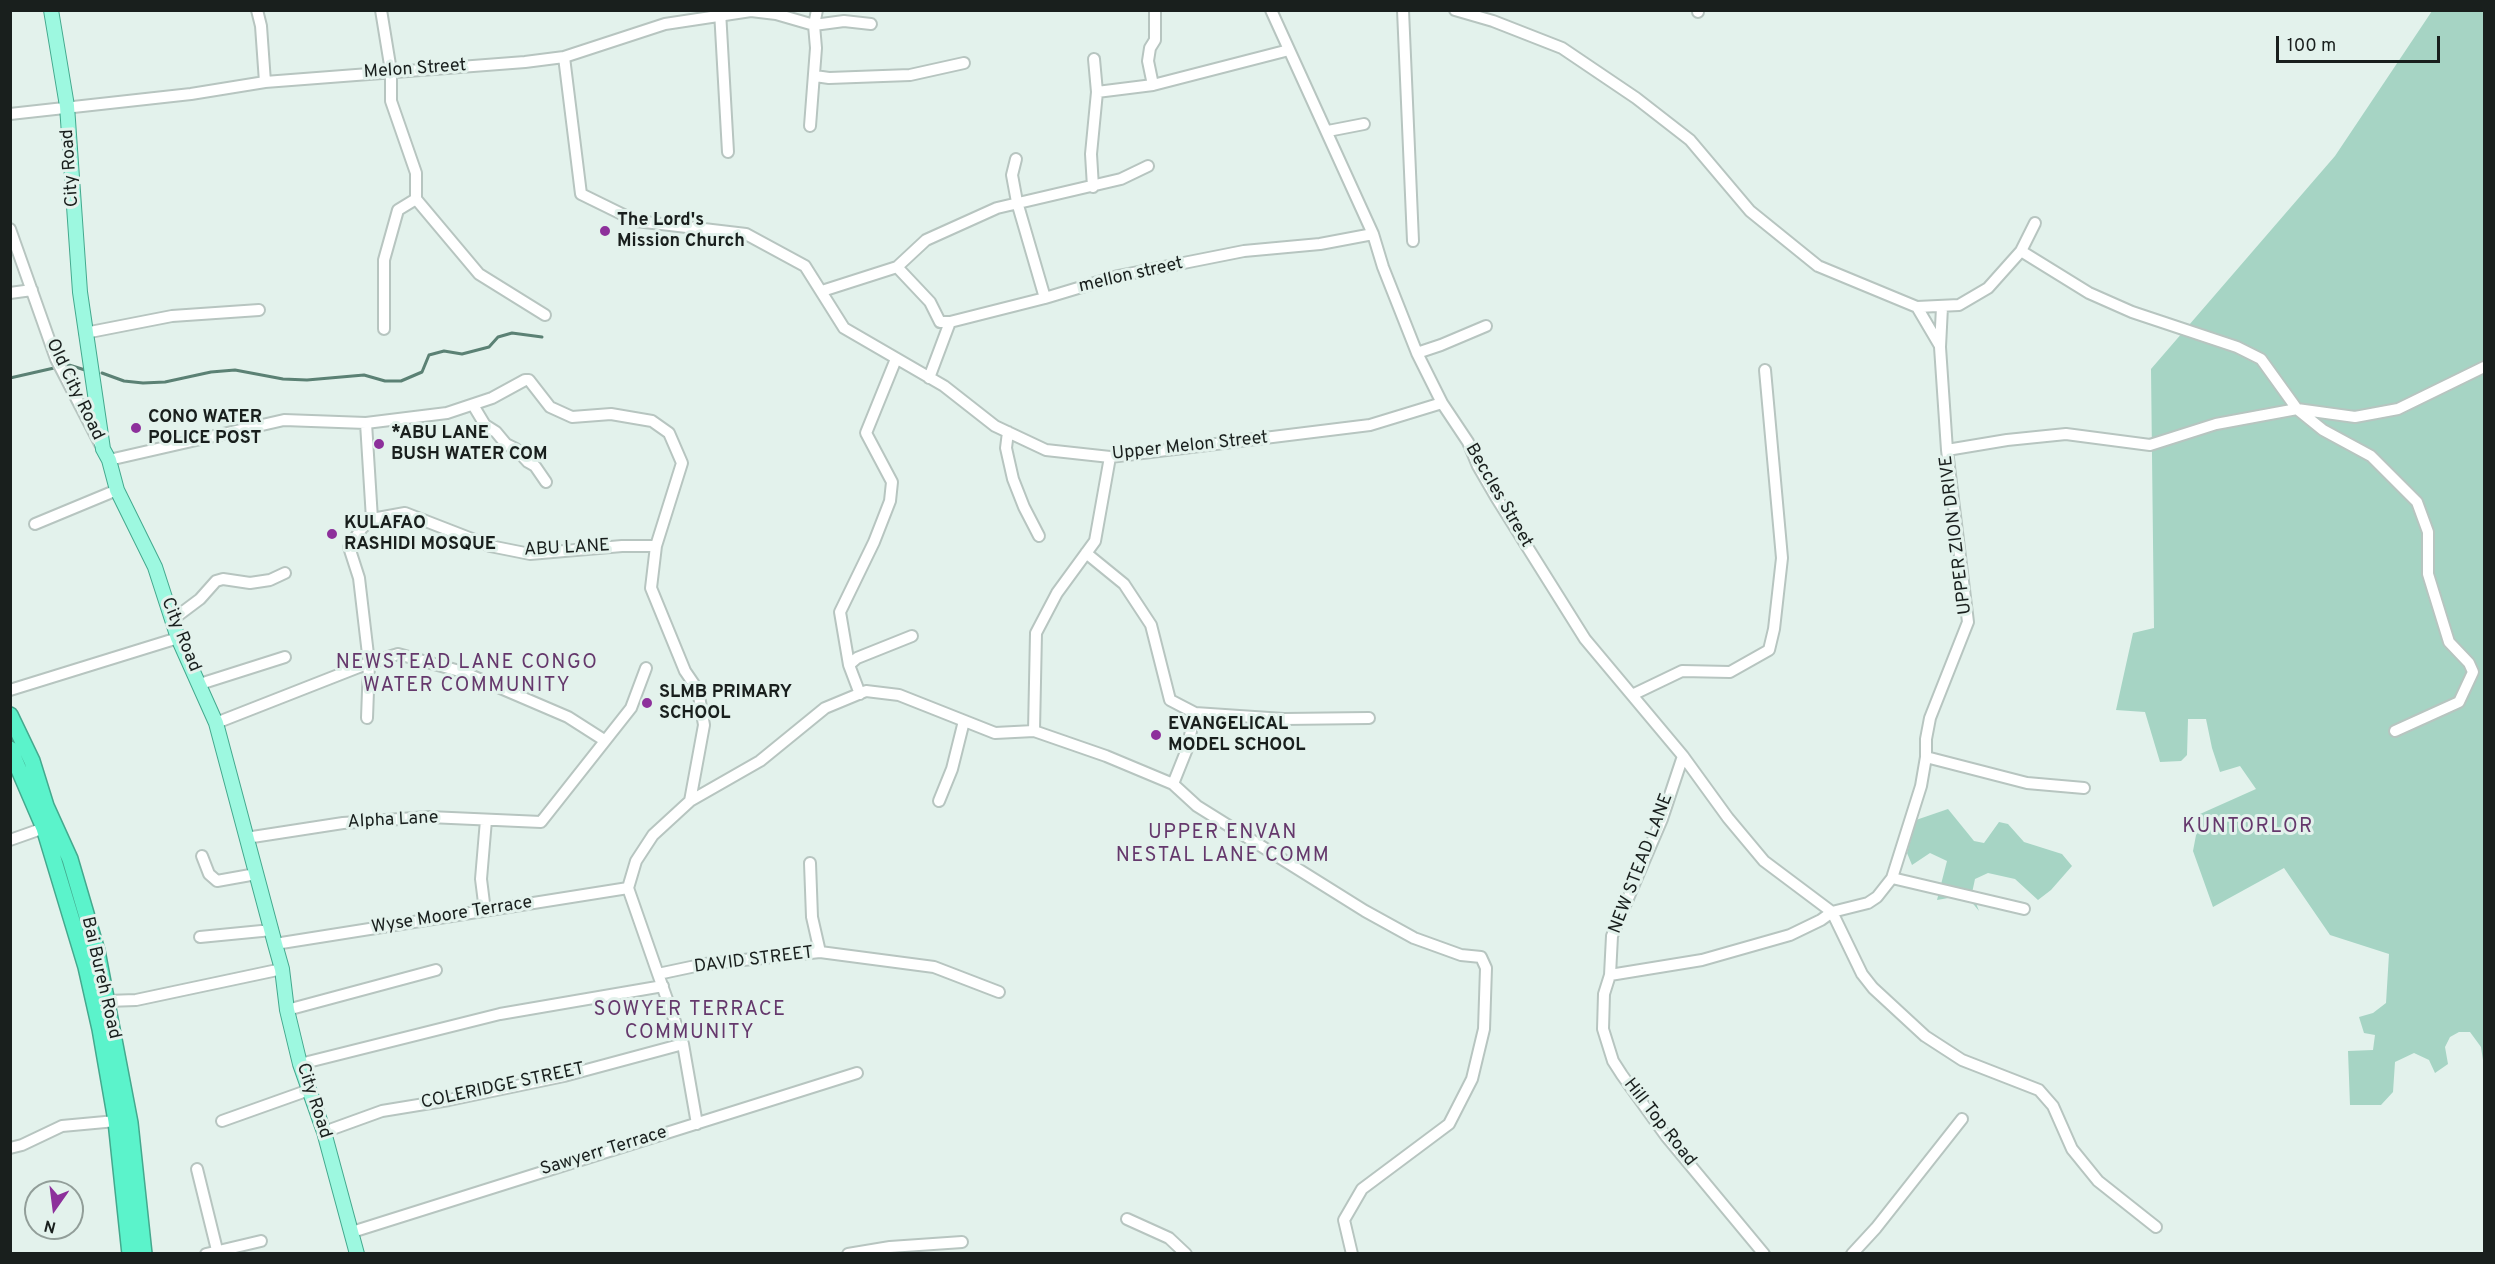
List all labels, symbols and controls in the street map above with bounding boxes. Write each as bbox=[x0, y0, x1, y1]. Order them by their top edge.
scale bar bbox=[2279, 24, 2442, 62]
text: 100 m bbox=[2287, 35, 2336, 58]
street label: Melon Street bbox=[363, 56, 467, 84]
street label: City Road bbox=[58, 128, 84, 208]
place label: The Lord's Mission Church bbox=[617, 210, 745, 252]
marker: The Lord's Mission Church bbox=[598, 224, 612, 238]
street label: mellon street bbox=[1077, 254, 1185, 298]
street label: Old City Road bbox=[40, 336, 108, 444]
place label: CONO WATER POLICE POST bbox=[148, 407, 262, 450]
marker: CONO WATER POLICE POST bbox=[129, 421, 143, 435]
place label: *ABU LANE BUSH WATER COM bbox=[391, 423, 547, 466]
street label: Upper Melon Street bbox=[1111, 428, 1269, 466]
marker: *ABU LANE BUSH WATER COM bbox=[372, 437, 386, 451]
street label: Beccles Street bbox=[1460, 440, 1536, 552]
street label: UPPER ZION DRIVE bbox=[1937, 454, 1977, 616]
place label: KULAFAO RASHIDI MOSQUE bbox=[344, 513, 496, 556]
marker: KULAFAO RASHIDI MOSQUE bbox=[325, 527, 339, 541]
street label: ABU LANE bbox=[524, 536, 610, 562]
street label: City Road bbox=[155, 595, 205, 675]
district label: NEWSTEAD LANE CONGO WATER COMMUNITY bbox=[336, 652, 598, 699]
place label: SLMB PRIMARY SCHOOL bbox=[659, 682, 792, 724]
marker: SLMB PRIMARY SCHOOL bbox=[640, 696, 654, 710]
place label: EVANGELICAL MODEL SCHOOL bbox=[1168, 714, 1305, 756]
marker: EVANGELICAL MODEL SCHOOL bbox=[1149, 728, 1163, 742]
street label: NEW STEAD LANE bbox=[1605, 791, 1679, 937]
street label: Alpha Lane bbox=[347, 808, 439, 834]
district label: KUNTORLOR bbox=[2182, 816, 2314, 840]
district label: UPPER ENVAN NESTAL LANE COMM bbox=[1116, 822, 1330, 869]
street label: Wyse Moore Terrace bbox=[370, 893, 534, 939]
street label: Bai Bureh Road bbox=[75, 915, 125, 1041]
street label: DAVID STREET bbox=[693, 943, 815, 979]
district label: SOWYER TERRACE COMMUNITY bbox=[593, 999, 787, 1046]
street label: COLERIDGE STREET bbox=[419, 1059, 587, 1115]
street label: City Road bbox=[291, 1061, 335, 1141]
street label: Hill Top Road bbox=[1618, 1075, 1700, 1171]
street label: Sawyerr Terrace bbox=[538, 1122, 670, 1182]
north arrow bbox=[24, 1180, 84, 1240]
text: N bbox=[42, 1214, 58, 1237]

